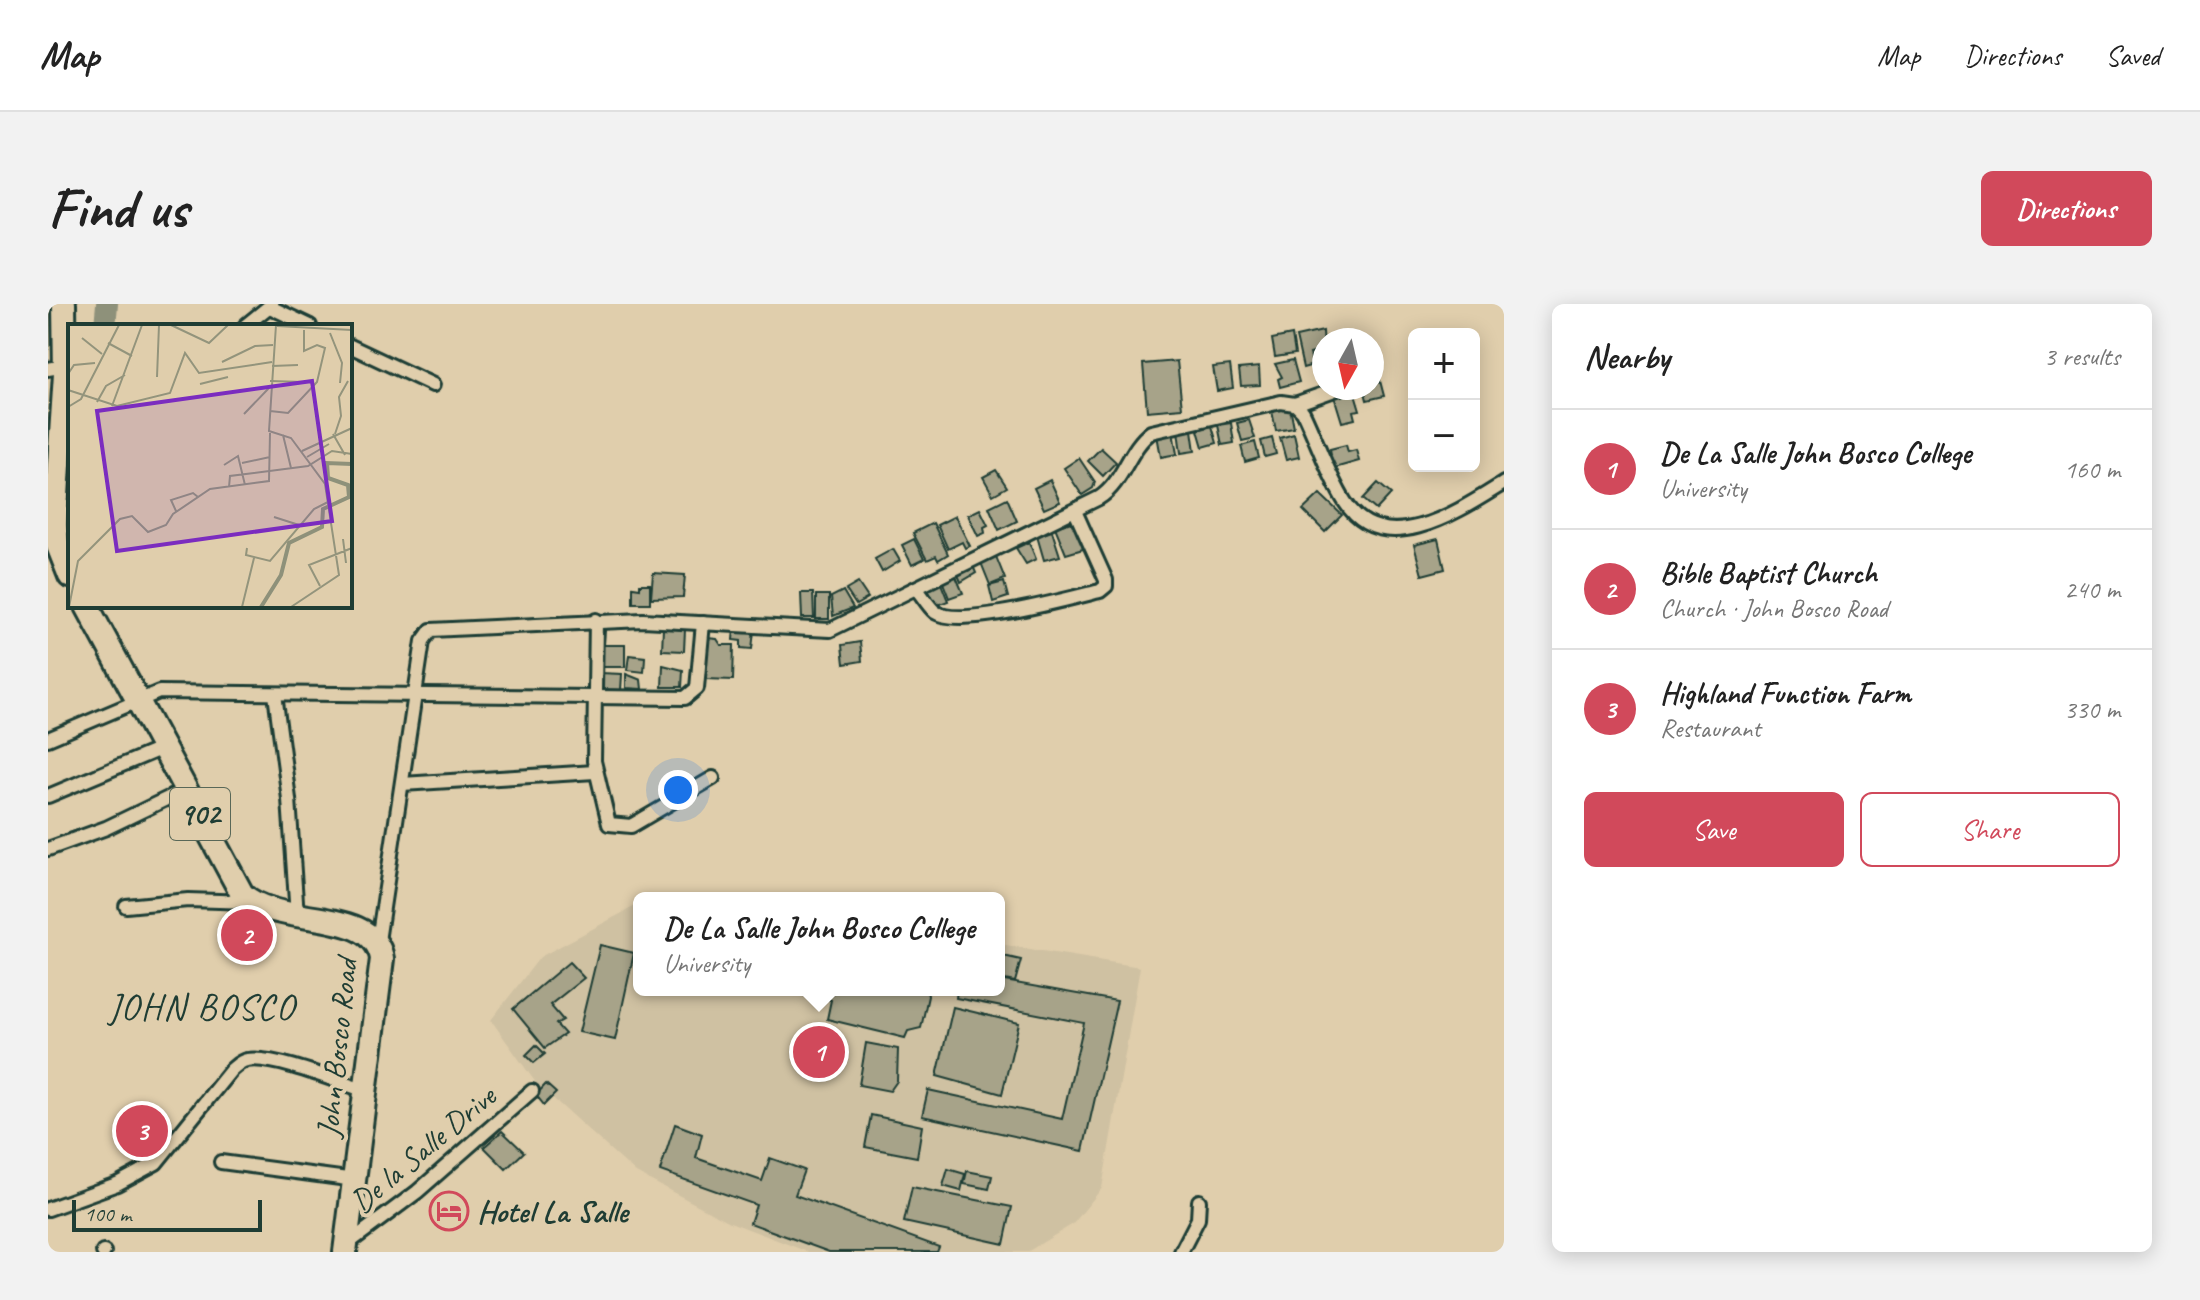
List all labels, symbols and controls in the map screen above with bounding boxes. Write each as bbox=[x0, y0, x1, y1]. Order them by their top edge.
text: Map bbox=[40, 32, 99, 79]
text: Map bbox=[1877, 38, 1920, 73]
text: Directions bbox=[1964, 38, 2062, 73]
text: Saved bbox=[2106, 38, 2160, 73]
button: Directions bbox=[1981, 171, 2152, 246]
text: Find us bbox=[48, 173, 188, 244]
inset map bbox=[68, 324, 352, 608]
north arrow bbox=[1312, 328, 1384, 400]
map controls bbox=[1408, 328, 1480, 472]
button: + bbox=[1408, 328, 1480, 400]
text: Nearby bbox=[1584, 335, 1670, 378]
text: 3 results bbox=[2044, 340, 2120, 373]
button: − bbox=[1408, 400, 1480, 472]
text: De La Salle John Bosco College bbox=[1660, 434, 1971, 472]
text: 1 bbox=[1604, 453, 1616, 486]
text: 160 m bbox=[2064, 453, 2120, 486]
text: University bbox=[1660, 472, 1747, 505]
text: Bible Baptist Church bbox=[1660, 554, 1877, 592]
text: 2 bbox=[1604, 573, 1616, 606]
text: 240 m bbox=[2064, 573, 2120, 606]
text: Church · John Bosco Road bbox=[1660, 592, 1888, 625]
text: Highland Function Farm bbox=[1660, 674, 1911, 712]
text: 3 bbox=[1604, 693, 1616, 726]
text: 330 m bbox=[2064, 693, 2120, 726]
text: Restaurant bbox=[1660, 712, 1761, 745]
your location bbox=[658, 770, 698, 810]
road number: 902 bbox=[170, 788, 230, 840]
button: Save bbox=[1584, 792, 1844, 867]
button: Share bbox=[1860, 792, 2120, 867]
popup bbox=[633, 892, 1005, 996]
pin: 2 bbox=[221, 905, 273, 965]
text: De La Salle John Bosco College bbox=[663, 909, 975, 947]
text: University bbox=[663, 947, 750, 980]
street label: John Bosco Road bbox=[307, 951, 367, 1141]
district label: JOHN BOSCO bbox=[106, 984, 298, 1030]
pin: 1 bbox=[793, 1022, 845, 1082]
street label: De la Salle Drive bbox=[342, 1075, 506, 1222]
pin: 3 bbox=[116, 1101, 168, 1161]
hotel icon: Hotel La Salle bbox=[428, 1190, 470, 1232]
place label: Hotel La Salle bbox=[477, 1191, 630, 1232]
scale bar bbox=[72, 1196, 262, 1232]
text: 100 m bbox=[84, 1200, 131, 1228]

